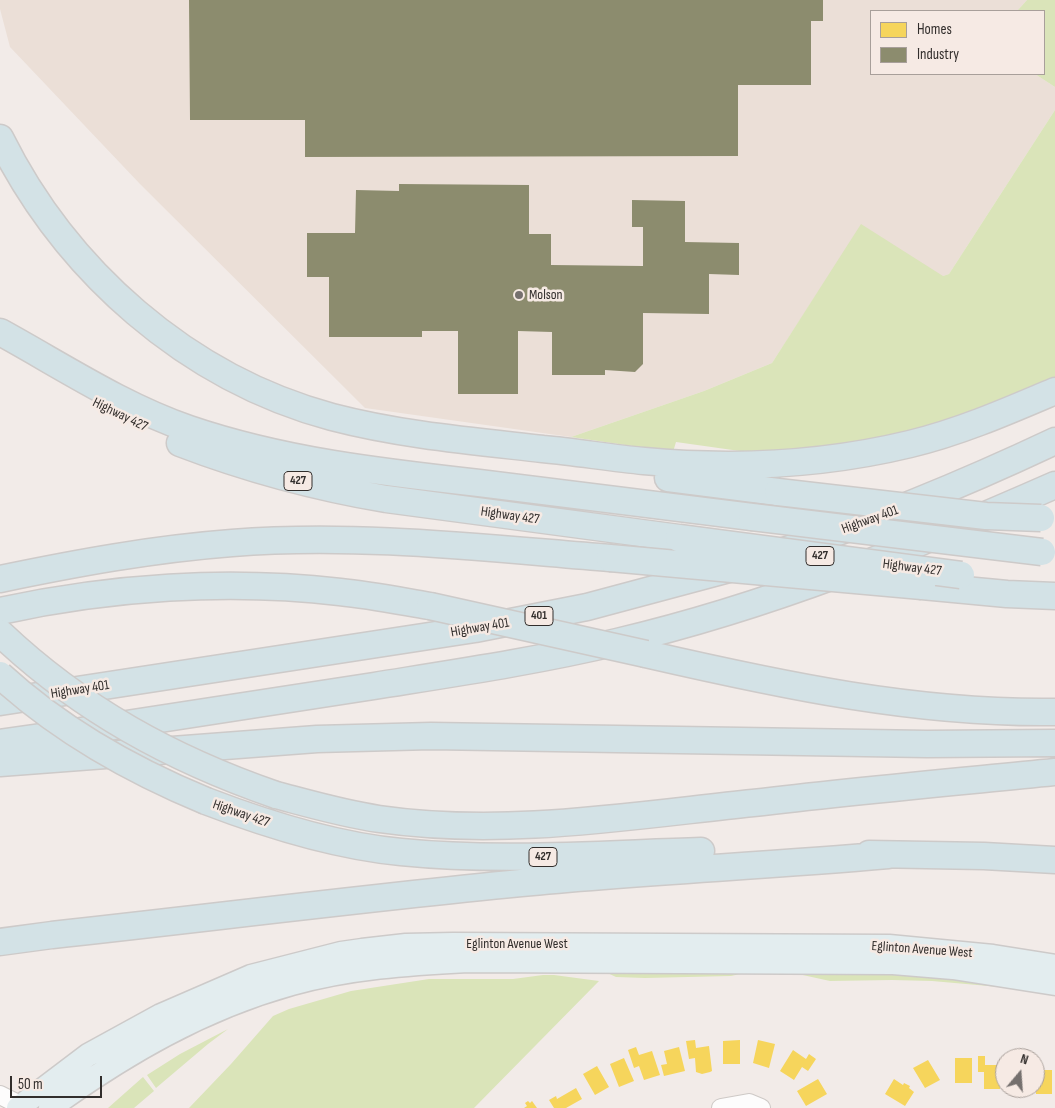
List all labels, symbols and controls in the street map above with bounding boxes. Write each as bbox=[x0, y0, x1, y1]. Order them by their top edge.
legend bbox=[870, 10, 1045, 75]
text: Homes bbox=[917, 20, 952, 39]
text: Industry bbox=[917, 45, 959, 64]
place label: Molson bbox=[529, 287, 563, 303]
marker: Molson bbox=[513, 289, 525, 301]
street label: Highway 427 bbox=[90, 394, 150, 436]
road number: 427 bbox=[284, 472, 312, 491]
street label: Highway 401 bbox=[839, 502, 901, 538]
street label: Highway 427 bbox=[480, 504, 540, 528]
road number: 427 bbox=[806, 546, 834, 566]
street label: Highway 427 bbox=[882, 556, 942, 580]
road number: 401 bbox=[525, 606, 553, 626]
street label: Highway 401 bbox=[450, 615, 510, 641]
street label: Highway 401 bbox=[50, 677, 110, 703]
street label: Highway 427 bbox=[210, 796, 272, 832]
road number: 427 bbox=[529, 848, 557, 866]
street label: Eglinton Avenue West bbox=[466, 936, 568, 952]
street label: Eglinton Avenue West bbox=[871, 938, 973, 962]
north arrow bbox=[995, 1048, 1045, 1098]
text: N bbox=[1018, 1050, 1031, 1068]
scale bar bbox=[12, 1066, 105, 1098]
text: 50 m bbox=[18, 1075, 43, 1094]

